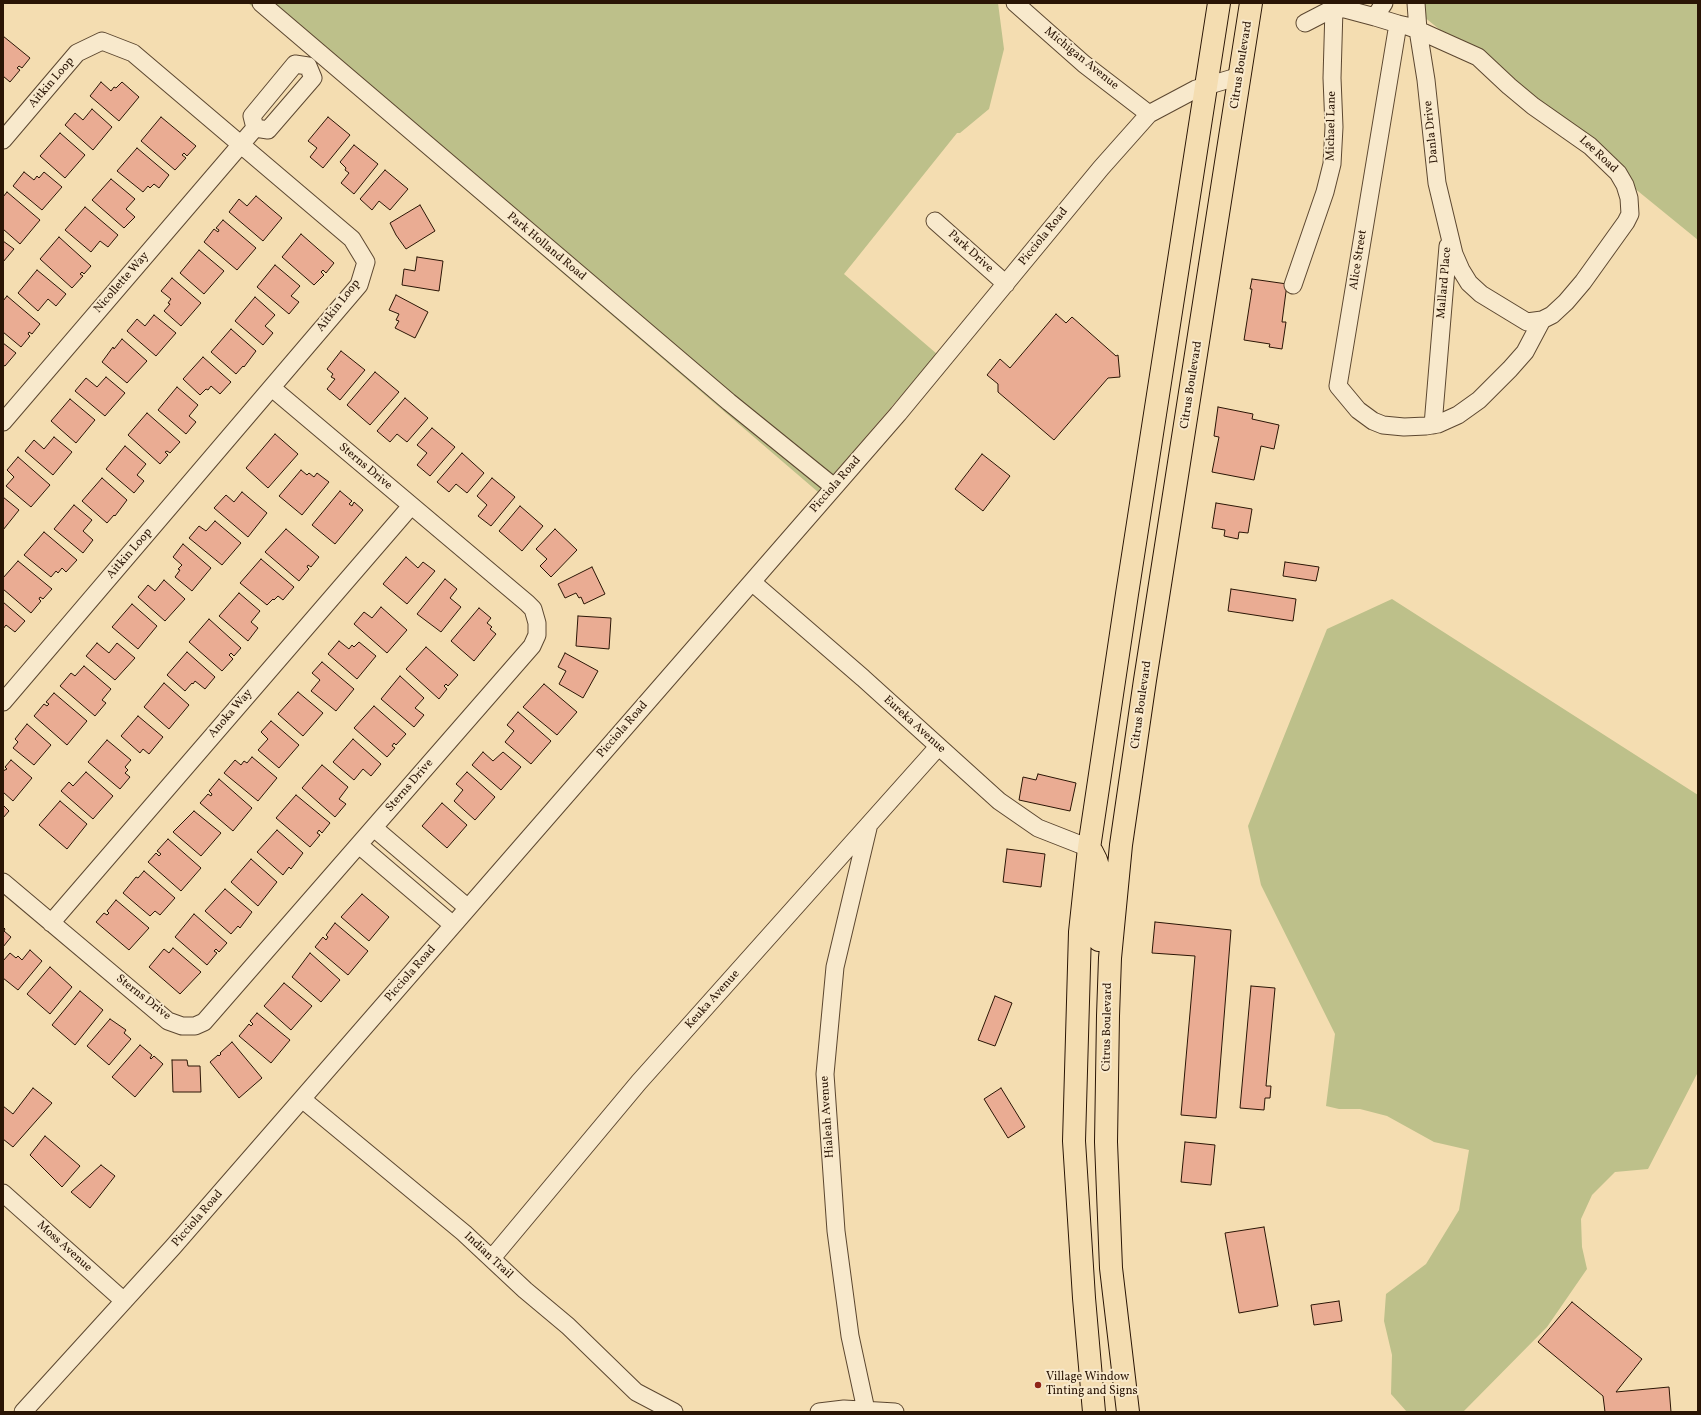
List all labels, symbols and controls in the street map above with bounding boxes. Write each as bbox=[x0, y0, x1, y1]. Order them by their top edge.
street label: Citrus Boulevard bbox=[1228, 20, 1256, 110]
street label: Michigan Avenue bbox=[1041, 25, 1121, 93]
street label: Aitkin Loop bbox=[26, 55, 78, 111]
street label: Michael Lane bbox=[1324, 91, 1340, 161]
street label: Danla Drive bbox=[1422, 100, 1442, 164]
street label: Lee Road bbox=[1576, 134, 1620, 176]
street label: Picciola Road bbox=[1016, 205, 1072, 269]
street label: Park Holland Road bbox=[504, 210, 588, 284]
street label: Park Drive bbox=[944, 228, 996, 276]
street label: Alice Street bbox=[1347, 229, 1371, 291]
street label: Mallard Place bbox=[1435, 246, 1455, 320]
street label: Nicollette Way bbox=[91, 249, 153, 317]
street label: Aitkin Loop bbox=[314, 277, 364, 335]
street label: Citrus Boulevard bbox=[1178, 340, 1206, 430]
street label: Sterns Drive bbox=[335, 440, 395, 494]
street label: Picciola Road bbox=[808, 454, 864, 516]
street label: Aitkin Loop bbox=[104, 526, 156, 582]
street label: Citrus Boulevard bbox=[1129, 660, 1155, 750]
street label: Anoka Way bbox=[206, 687, 256, 741]
street label: Eureka Avenue bbox=[880, 693, 948, 757]
street label: Picciola Road bbox=[595, 699, 651, 761]
street label: Sterns Drive bbox=[383, 757, 437, 815]
street label: Picciola Road bbox=[383, 943, 439, 1005]
street label: Keuka Avenue bbox=[683, 968, 743, 1032]
street label: Sterns Drive bbox=[113, 972, 173, 1024]
street label: Citrus Boulevard bbox=[1100, 982, 1116, 1072]
street label: Hialeah Avenue bbox=[818, 1075, 838, 1159]
street label: Picciola Road bbox=[170, 1188, 226, 1250]
street label: Moss Avenue bbox=[33, 1218, 95, 1276]
street label: Indian Trail bbox=[460, 1230, 516, 1282]
place label: Village Window Tinting and Signs bbox=[1046, 1371, 1138, 1399]
marker: Village Window Tinting and Signs bbox=[1033, 1380, 1043, 1390]

